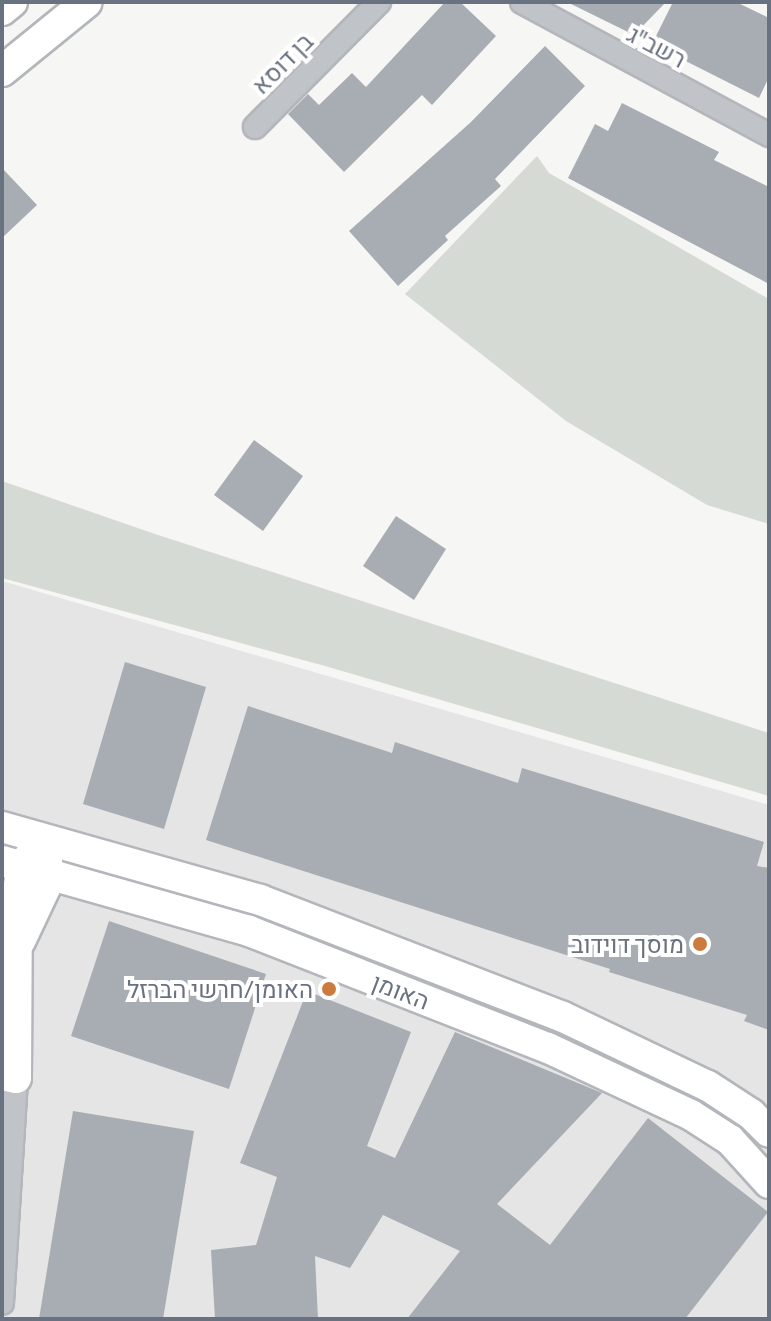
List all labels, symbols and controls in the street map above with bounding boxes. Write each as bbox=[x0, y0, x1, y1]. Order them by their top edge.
street label: רשב"ג bbox=[623, 19, 691, 73]
street label: בן דוסא bbox=[246, 27, 318, 99]
place label: מוסך דוידוב bbox=[571, 930, 684, 958]
marker: מוסך דוידוב bbox=[691, 935, 709, 953]
street label: האומן bbox=[368, 967, 434, 1015]
place label: האומן/חרשי הברזל bbox=[127, 975, 313, 1003]
marker: האומן/חרשי הברזל bbox=[320, 980, 338, 998]

